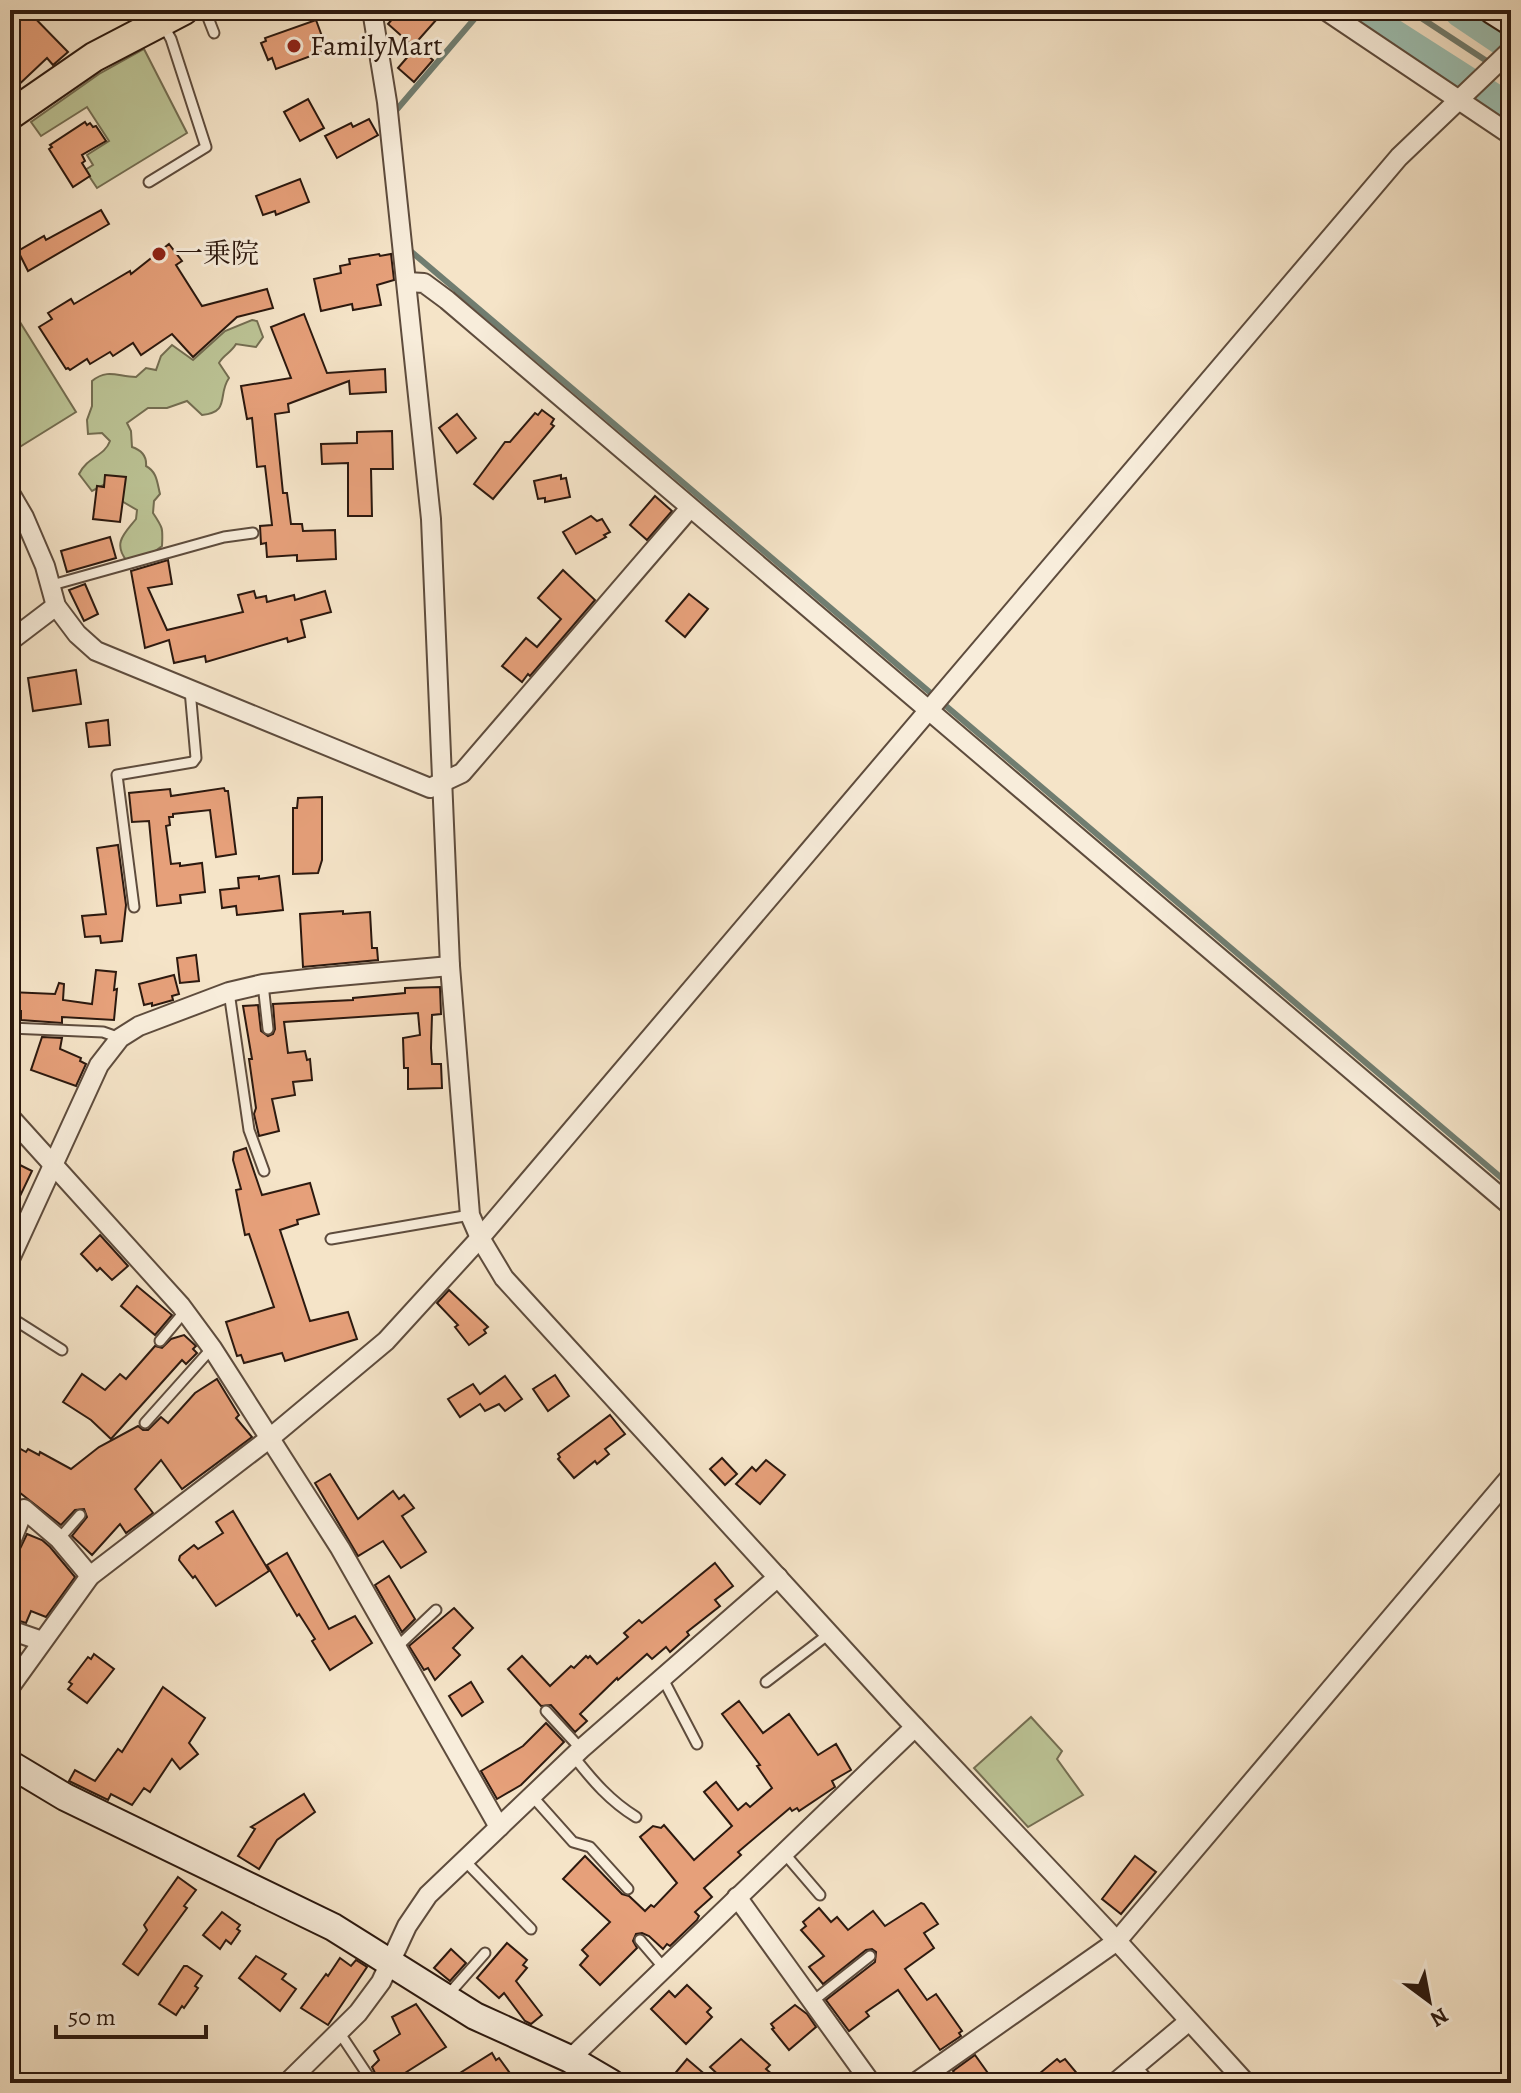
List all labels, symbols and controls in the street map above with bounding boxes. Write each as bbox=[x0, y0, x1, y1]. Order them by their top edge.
place label: FamilyMart bbox=[310, 27, 443, 65]
marker: FamilyMart bbox=[285, 37, 303, 55]
place label: 一乗院 bbox=[175, 235, 259, 273]
marker: 一乗院 bbox=[150, 245, 168, 263]
north arrow bbox=[1389, 1961, 1469, 2041]
scale bar bbox=[56, 1989, 206, 2039]
text: N bbox=[1424, 2000, 1454, 2034]
text: 50 m bbox=[68, 2001, 116, 2033]

